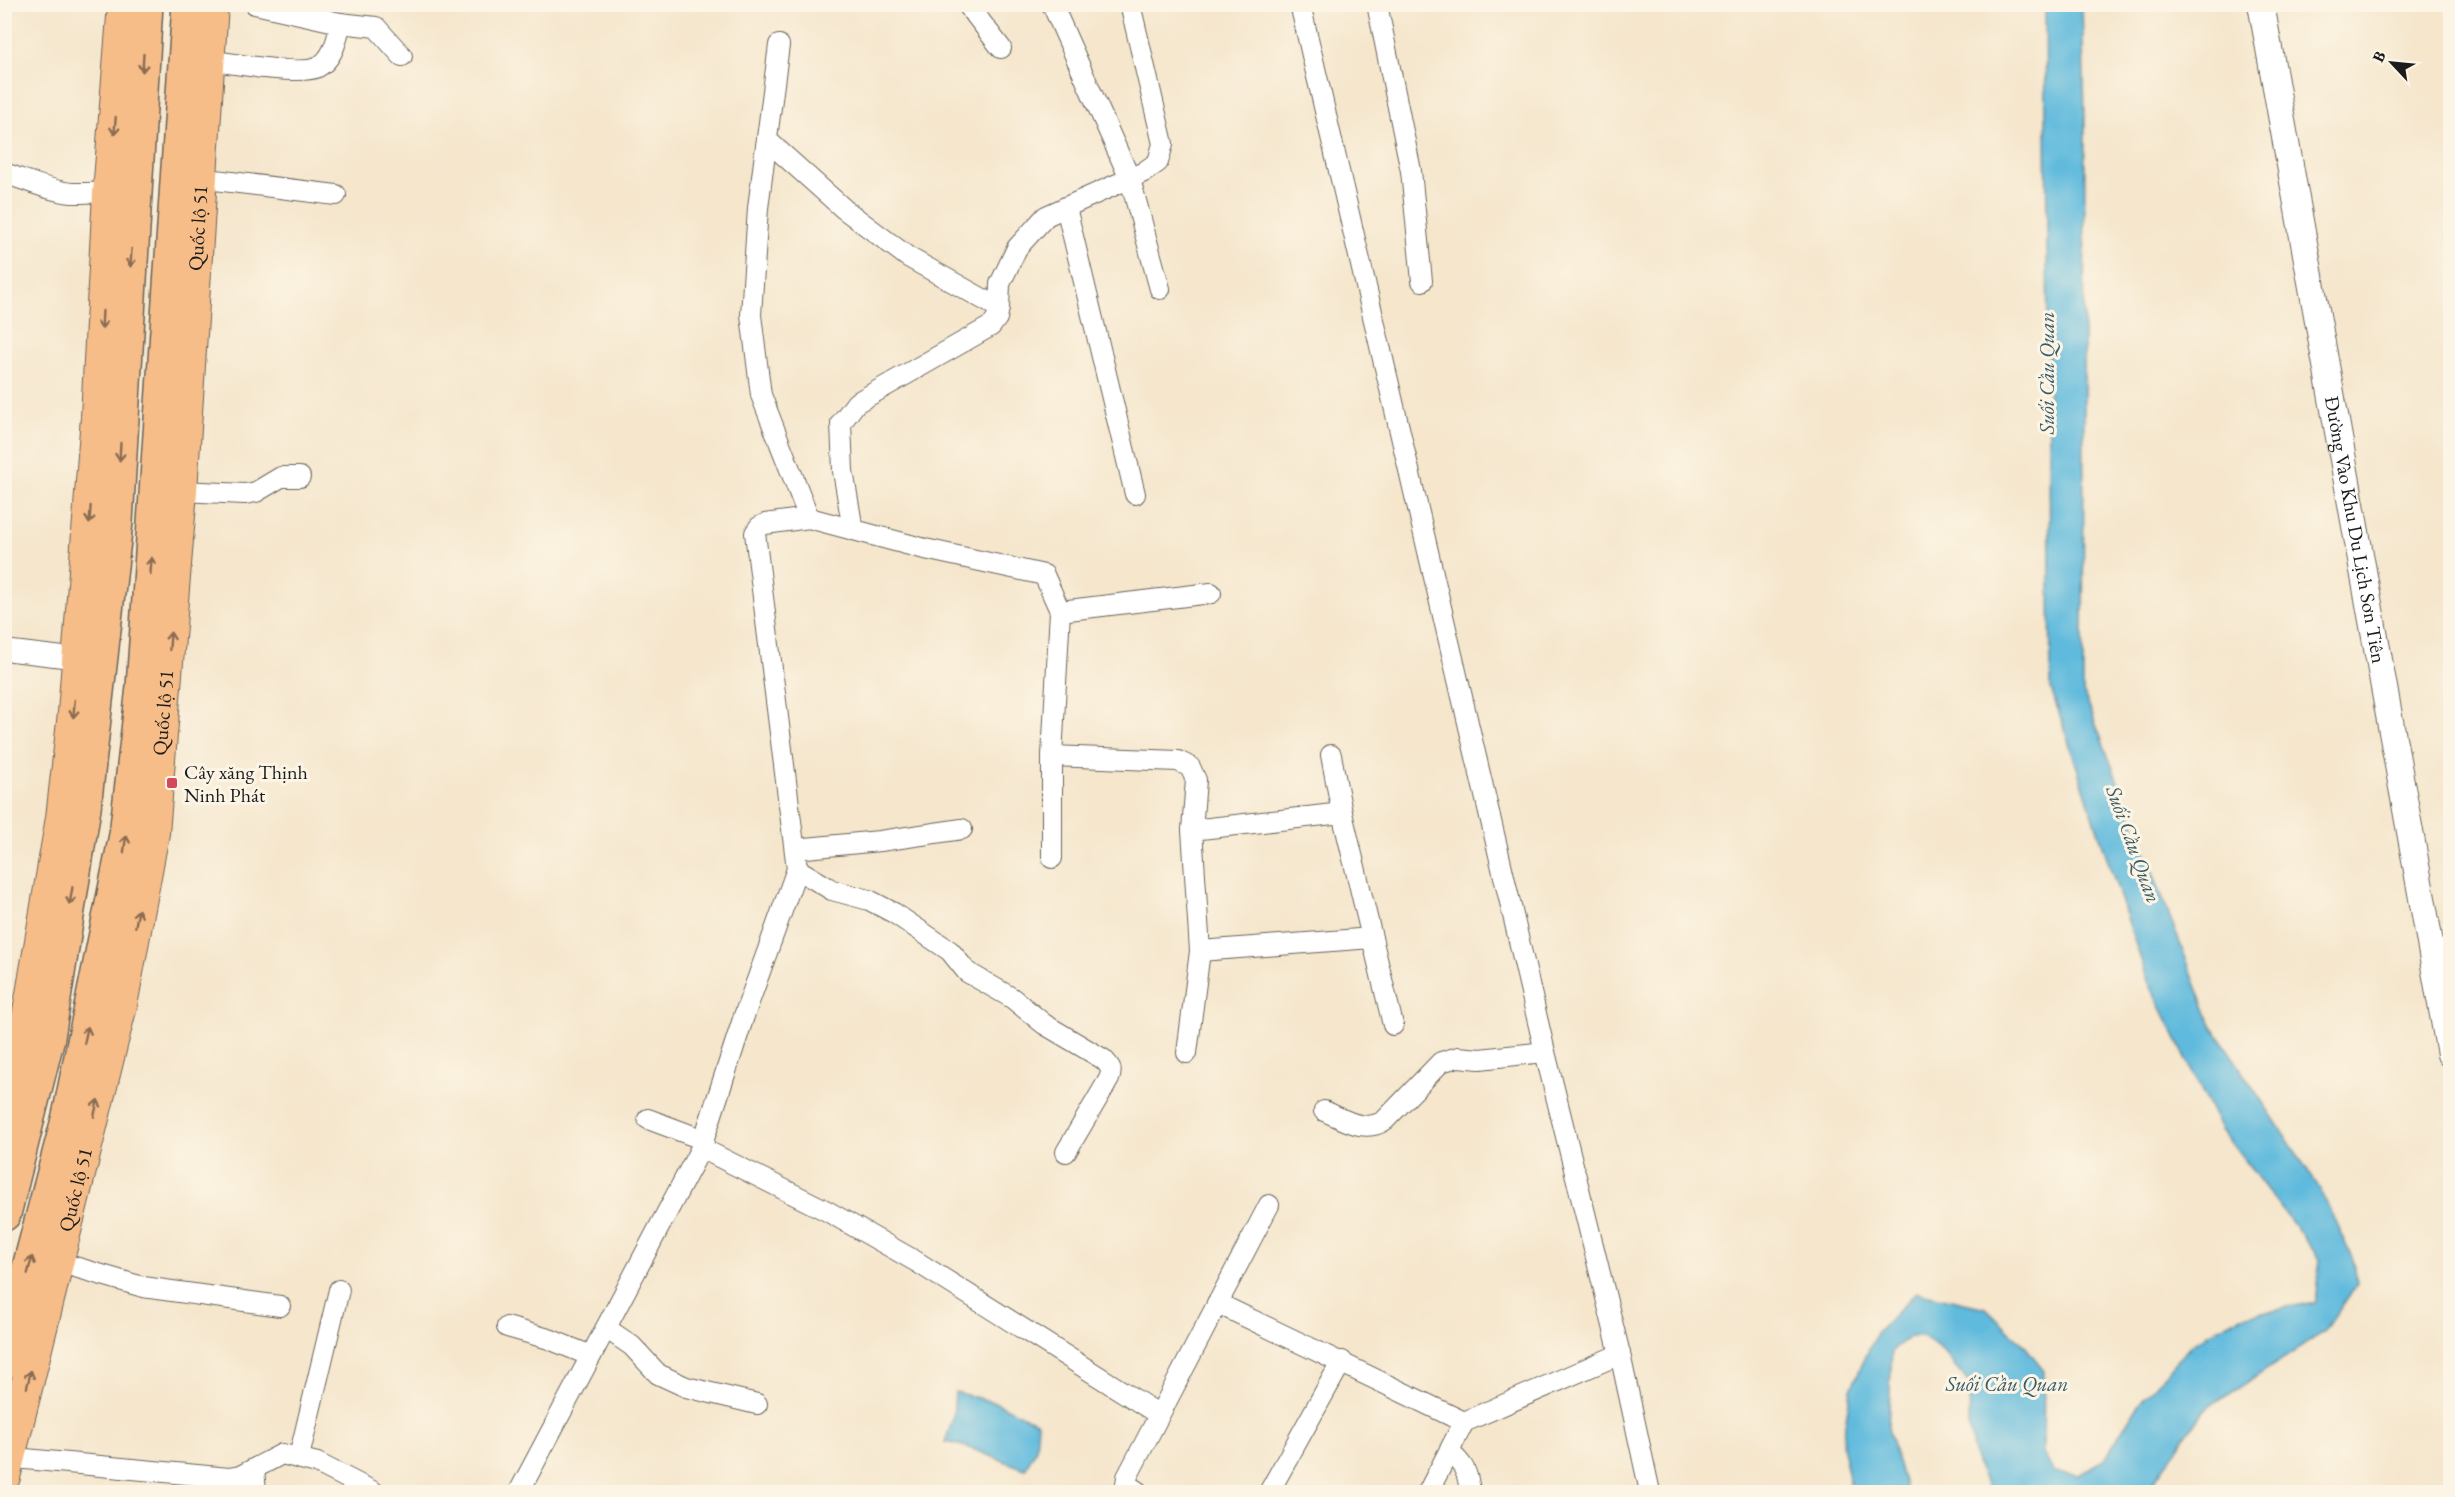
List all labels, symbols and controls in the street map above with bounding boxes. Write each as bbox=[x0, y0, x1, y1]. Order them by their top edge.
north arrow bbox=[2362, 33, 2422, 93]
text: B bbox=[2367, 48, 2391, 66]
one-way arrow bbox=[137, 52, 148, 72]
one-way arrow bbox=[109, 115, 120, 135]
street label: Quốc lộ 51 bbox=[182, 184, 213, 272]
one-way arrow bbox=[125, 247, 136, 267]
one-way arrow bbox=[97, 310, 108, 330]
water label: Suối Cầu Quan bbox=[2033, 312, 2060, 435]
street label: Đường Vào Khu Du Lịch Sơn Tiên bbox=[2319, 394, 2392, 666]
one-way arrow bbox=[114, 442, 125, 462]
one-way arrow bbox=[84, 504, 95, 524]
one-way arrow bbox=[146, 556, 157, 576]
one-way arrow bbox=[165, 631, 176, 651]
street label: Quốc lộ 51 bbox=[146, 669, 179, 756]
one-way arrow bbox=[68, 699, 79, 719]
place label: Cây xăng Thịnh Ninh Phát bbox=[184, 759, 308, 808]
marker: Cây xăng Thịnh Ninh Phát bbox=[165, 776, 179, 790]
water label: Suối Cầu Quan bbox=[2100, 781, 2168, 906]
one-way arrow bbox=[119, 834, 130, 854]
one-way arrow bbox=[65, 886, 76, 906]
one-way arrow bbox=[132, 908, 143, 928]
one-way arrow bbox=[81, 1025, 92, 1045]
one-way arrow bbox=[91, 1099, 103, 1118]
street label: Quốc lộ 51 bbox=[52, 1145, 98, 1234]
one-way arrow bbox=[25, 1256, 36, 1275]
one-way arrow bbox=[24, 1370, 36, 1389]
water label: Suối Cầu Quan bbox=[1945, 1370, 2068, 1397]

